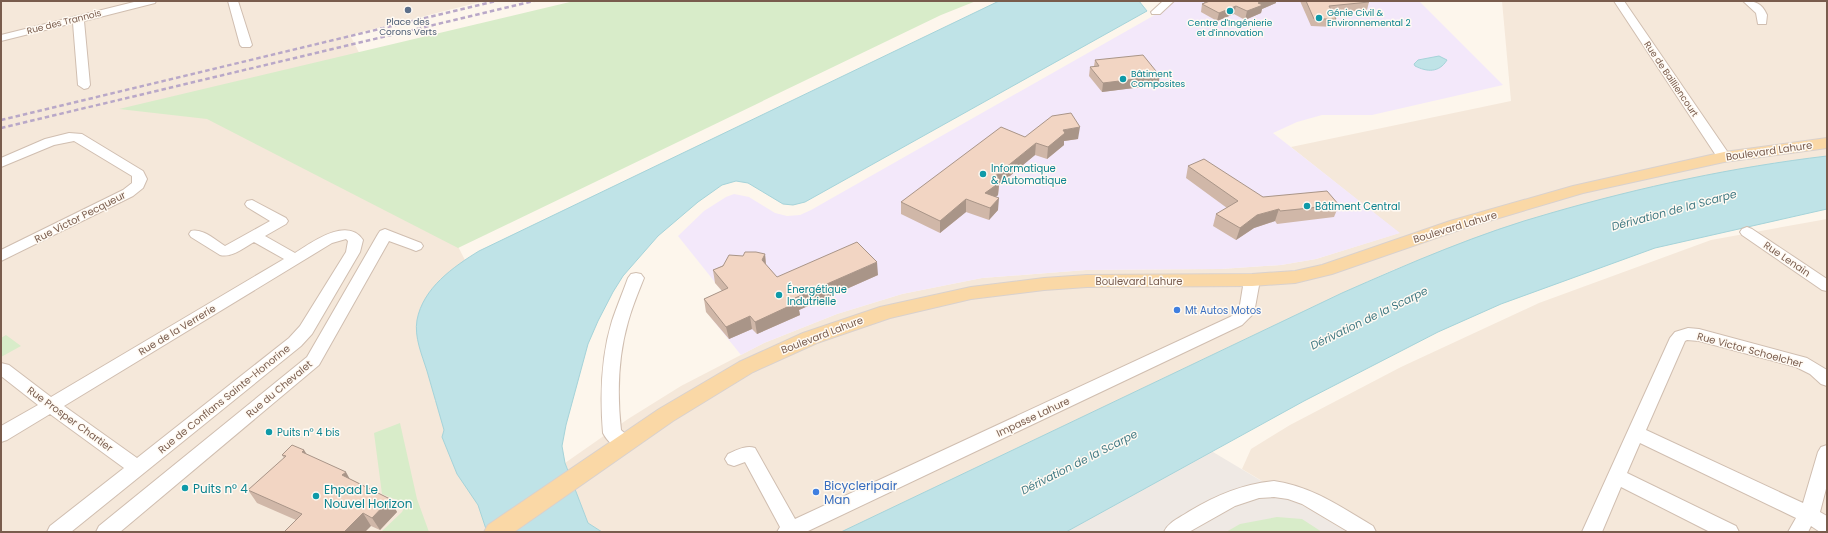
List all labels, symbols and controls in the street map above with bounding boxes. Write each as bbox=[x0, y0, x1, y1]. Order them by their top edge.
marker: Place des Corons Verts bbox=[403, 5, 413, 15]
marker: Centre d'Ingénierie et d'innovation bbox=[1225, 6, 1235, 16]
street label: Rue des Trannois bbox=[25, 7, 103, 37]
place label: Génie Civil & Environnemental 2 bbox=[1327, 7, 1411, 29]
marker: Génie Civil & Environnemental 2 bbox=[1314, 13, 1324, 23]
place label: Place des Corons Verts bbox=[379, 16, 437, 38]
place label: Centre d'Ingénierie et d'innovation bbox=[1188, 17, 1273, 39]
street label: Rue de Bailliencourt bbox=[1641, 39, 1701, 119]
place label: Bâtiment Composites bbox=[1131, 68, 1186, 90]
marker: Bâtiment Composites bbox=[1118, 74, 1128, 84]
street label: Boulevard Lahure bbox=[1725, 138, 1813, 164]
place label: Informatique & Automatique bbox=[991, 161, 1067, 188]
marker: Informatique & Automatique bbox=[978, 169, 988, 179]
water label: Dérivation de la Scarpe bbox=[1610, 186, 1738, 234]
street label: Rue Victor Pecqueur bbox=[32, 187, 128, 247]
place label: Bâtiment Central bbox=[1315, 199, 1400, 214]
marker: Bâtiment Central bbox=[1302, 201, 1312, 211]
street label: Boulevard Lahure bbox=[1411, 207, 1499, 247]
street label: Rue Lenain bbox=[1760, 238, 1814, 280]
street label: Boulevard Lahure bbox=[1096, 274, 1182, 289]
place label: Énergétique Indutrielle bbox=[787, 282, 847, 309]
water label: Dérivation de la Scarpe bbox=[1308, 282, 1431, 353]
marker: Énergétique Indutrielle bbox=[774, 290, 784, 300]
street label: Rue de la Verrerie bbox=[135, 301, 219, 359]
place label: Mt Autos Motos bbox=[1185, 303, 1261, 318]
marker: Mt Autos Motos bbox=[1172, 305, 1182, 315]
street label: Boulevard Lahure bbox=[779, 312, 865, 358]
street label: Rue Victor Schoelcher bbox=[1695, 329, 1805, 371]
street label: Rue de Conflans Sainte-Honorine bbox=[155, 341, 293, 457]
street label: Rue du Chevalet bbox=[243, 357, 316, 421]
street label: Rue Prosper Chartier bbox=[24, 383, 116, 455]
street label: Impasse Lahure bbox=[994, 393, 1072, 441]
place label: Puits n° 4 bis bbox=[277, 425, 340, 440]
water label: Dérivation de la Scarpe bbox=[1018, 426, 1140, 498]
marker: Puits n° 4 bis bbox=[264, 427, 274, 437]
place label: Bicycleripair Man bbox=[824, 477, 898, 508]
place label: Puits n° 4 bbox=[193, 480, 248, 497]
place label: Ehpad Le Nouvel Horizon bbox=[324, 481, 412, 512]
marker: Puits n° 4 bbox=[180, 483, 190, 493]
marker: Bicycleripair Man bbox=[811, 487, 821, 497]
marker: Ehpad Le Nouvel Horizon bbox=[311, 491, 321, 501]

